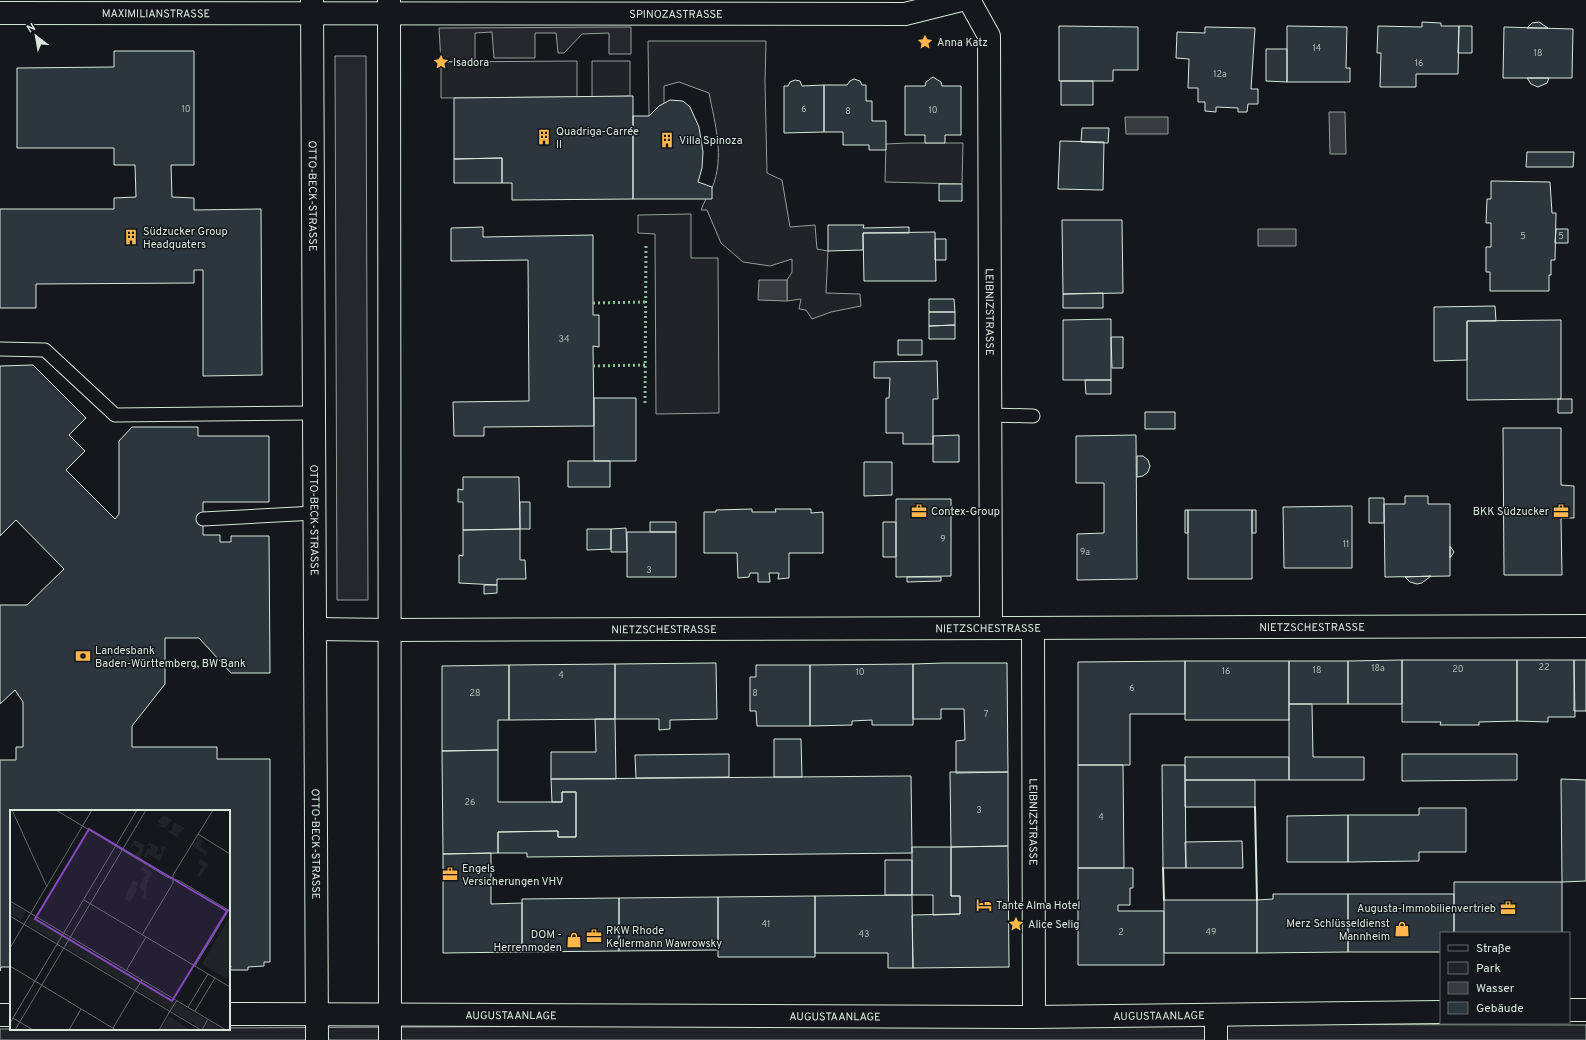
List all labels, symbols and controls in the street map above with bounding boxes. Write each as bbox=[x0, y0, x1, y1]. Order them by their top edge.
street label: MAXIMILIANSTRASSE bbox=[102, 7, 210, 21]
street label: SPINOZASTRASSE bbox=[629, 8, 723, 22]
north arrow bbox=[16, 16, 56, 56]
text: N bbox=[24, 20, 38, 36]
place icon: Anna Katz bbox=[916, 33, 934, 51]
place label: Anna Katz bbox=[937, 36, 988, 50]
house number: 14 bbox=[1313, 43, 1322, 54]
house number: 18 bbox=[1534, 48, 1542, 59]
place icon: Isadora bbox=[432, 53, 450, 71]
place label: Isadora bbox=[453, 56, 489, 70]
house number: 16 bbox=[1415, 58, 1423, 69]
house number: 12a bbox=[1213, 69, 1227, 80]
house number: 10 bbox=[181, 104, 191, 115]
house number: 6 bbox=[801, 104, 807, 115]
house number: 10 bbox=[928, 105, 938, 116]
house number: 8 bbox=[845, 106, 851, 117]
place label: Quadriga-Carrée II bbox=[556, 125, 639, 152]
building icon: Quadriga-Carrée II bbox=[535, 128, 553, 146]
building icon: Villa Spinoza bbox=[658, 131, 676, 149]
place label: Villa Spinoza bbox=[679, 134, 743, 148]
street label: OTTO-BECK-STRASSE bbox=[305, 141, 319, 252]
place label: Südzucker Group Headquaters bbox=[143, 225, 228, 252]
building icon: Südzucker Group Headquaters bbox=[122, 228, 140, 246]
house number: 5 bbox=[1520, 231, 1526, 242]
house number: 5 bbox=[1558, 231, 1564, 242]
street label: LEIBNIZSTRASSE bbox=[982, 268, 996, 356]
house number: 34 bbox=[558, 334, 570, 345]
street label: OTTO-BECK-STRASSE bbox=[306, 464, 321, 576]
office icon: Contex-Group bbox=[910, 502, 928, 520]
office icon: BKK Südzucker bbox=[1552, 502, 1570, 520]
place label: Contex-Group bbox=[931, 505, 1000, 519]
place label: BKK Südzucker bbox=[1473, 505, 1550, 519]
house number: 9 bbox=[940, 534, 946, 545]
house number: 11 bbox=[1343, 539, 1349, 550]
house number: 9a bbox=[1080, 547, 1090, 558]
house number: 3 bbox=[646, 565, 652, 576]
street label: NIETZSCHESTRASSE bbox=[1259, 621, 1365, 635]
street label: NIETZSCHESTRASSE bbox=[935, 622, 1041, 636]
street label: NIETZSCHESTRASSE bbox=[611, 623, 717, 637]
place label: Landesbank Baden-Württemberg, BW Bank bbox=[95, 644, 246, 671]
bank icon: Landesbank Baden-Württemberg, BW Bank bbox=[74, 647, 92, 665]
house number: 22 bbox=[1538, 662, 1550, 673]
house number: 18a bbox=[1371, 663, 1385, 674]
house number: 20 bbox=[1452, 664, 1464, 675]
house number: 18 bbox=[1313, 665, 1321, 676]
house number: 16 bbox=[1222, 666, 1230, 677]
house number: 10 bbox=[855, 667, 865, 678]
house number: 4 bbox=[558, 670, 564, 681]
house number: 6 bbox=[1129, 683, 1135, 694]
house number: 28 bbox=[469, 688, 481, 699]
house number: 8 bbox=[752, 688, 758, 699]
house number: 7 bbox=[984, 709, 989, 720]
street label: LEIBNIZSTRASSE bbox=[1025, 778, 1040, 866]
street label: OTTO-BECK-STRASSE bbox=[308, 788, 322, 899]
house number: 26 bbox=[465, 797, 475, 808]
house number: 3 bbox=[976, 805, 982, 816]
inset map bbox=[10, 810, 230, 1030]
house number: 4 bbox=[1098, 812, 1104, 823]
place label: Engels Versicherungen VHV bbox=[462, 862, 563, 889]
office icon: Engels Versicherungen VHV bbox=[441, 865, 459, 883]
hotel icon: Tante Alma Hotel bbox=[975, 896, 993, 914]
place label: Tante Alma Hotel bbox=[996, 899, 1080, 913]
office icon: Augusta-Immobilienvertrieb bbox=[1499, 899, 1517, 917]
place label: Augusta-Immobilienvertrieb bbox=[1357, 902, 1496, 916]
place icon: Alice Selig bbox=[1007, 915, 1025, 933]
place label: Merz Schlüsseldienst Mannheim bbox=[1286, 917, 1390, 944]
place label: Alice Selig bbox=[1028, 918, 1079, 932]
house number: 41 bbox=[762, 919, 770, 930]
shop icon: Merz Schlüsseldienst Mannheim bbox=[1393, 920, 1411, 938]
place label: RKW Rhode Kellermann Wawrowsky bbox=[606, 924, 722, 951]
office icon: RKW Rhode Kellermann Wawrowsky bbox=[585, 927, 603, 945]
house number: 2 bbox=[1118, 927, 1124, 938]
house number: 49 bbox=[1206, 927, 1216, 938]
place label: DOM - Herrenmoden bbox=[493, 928, 562, 955]
house number: 43 bbox=[858, 929, 870, 940]
shop icon: DOM - Herrenmoden bbox=[565, 931, 583, 949]
legend bbox=[1440, 932, 1570, 1024]
text: Straße bbox=[1476, 941, 1511, 957]
text: Park bbox=[1476, 961, 1501, 977]
text: Wasser bbox=[1476, 981, 1515, 997]
text: Gebäude bbox=[1476, 1001, 1524, 1017]
street label: AUGUSTAANLAGE bbox=[465, 1009, 557, 1023]
street label: AUGUSTAANLAGE bbox=[1113, 1009, 1205, 1024]
street label: AUGUSTAANLAGE bbox=[789, 1010, 881, 1024]

